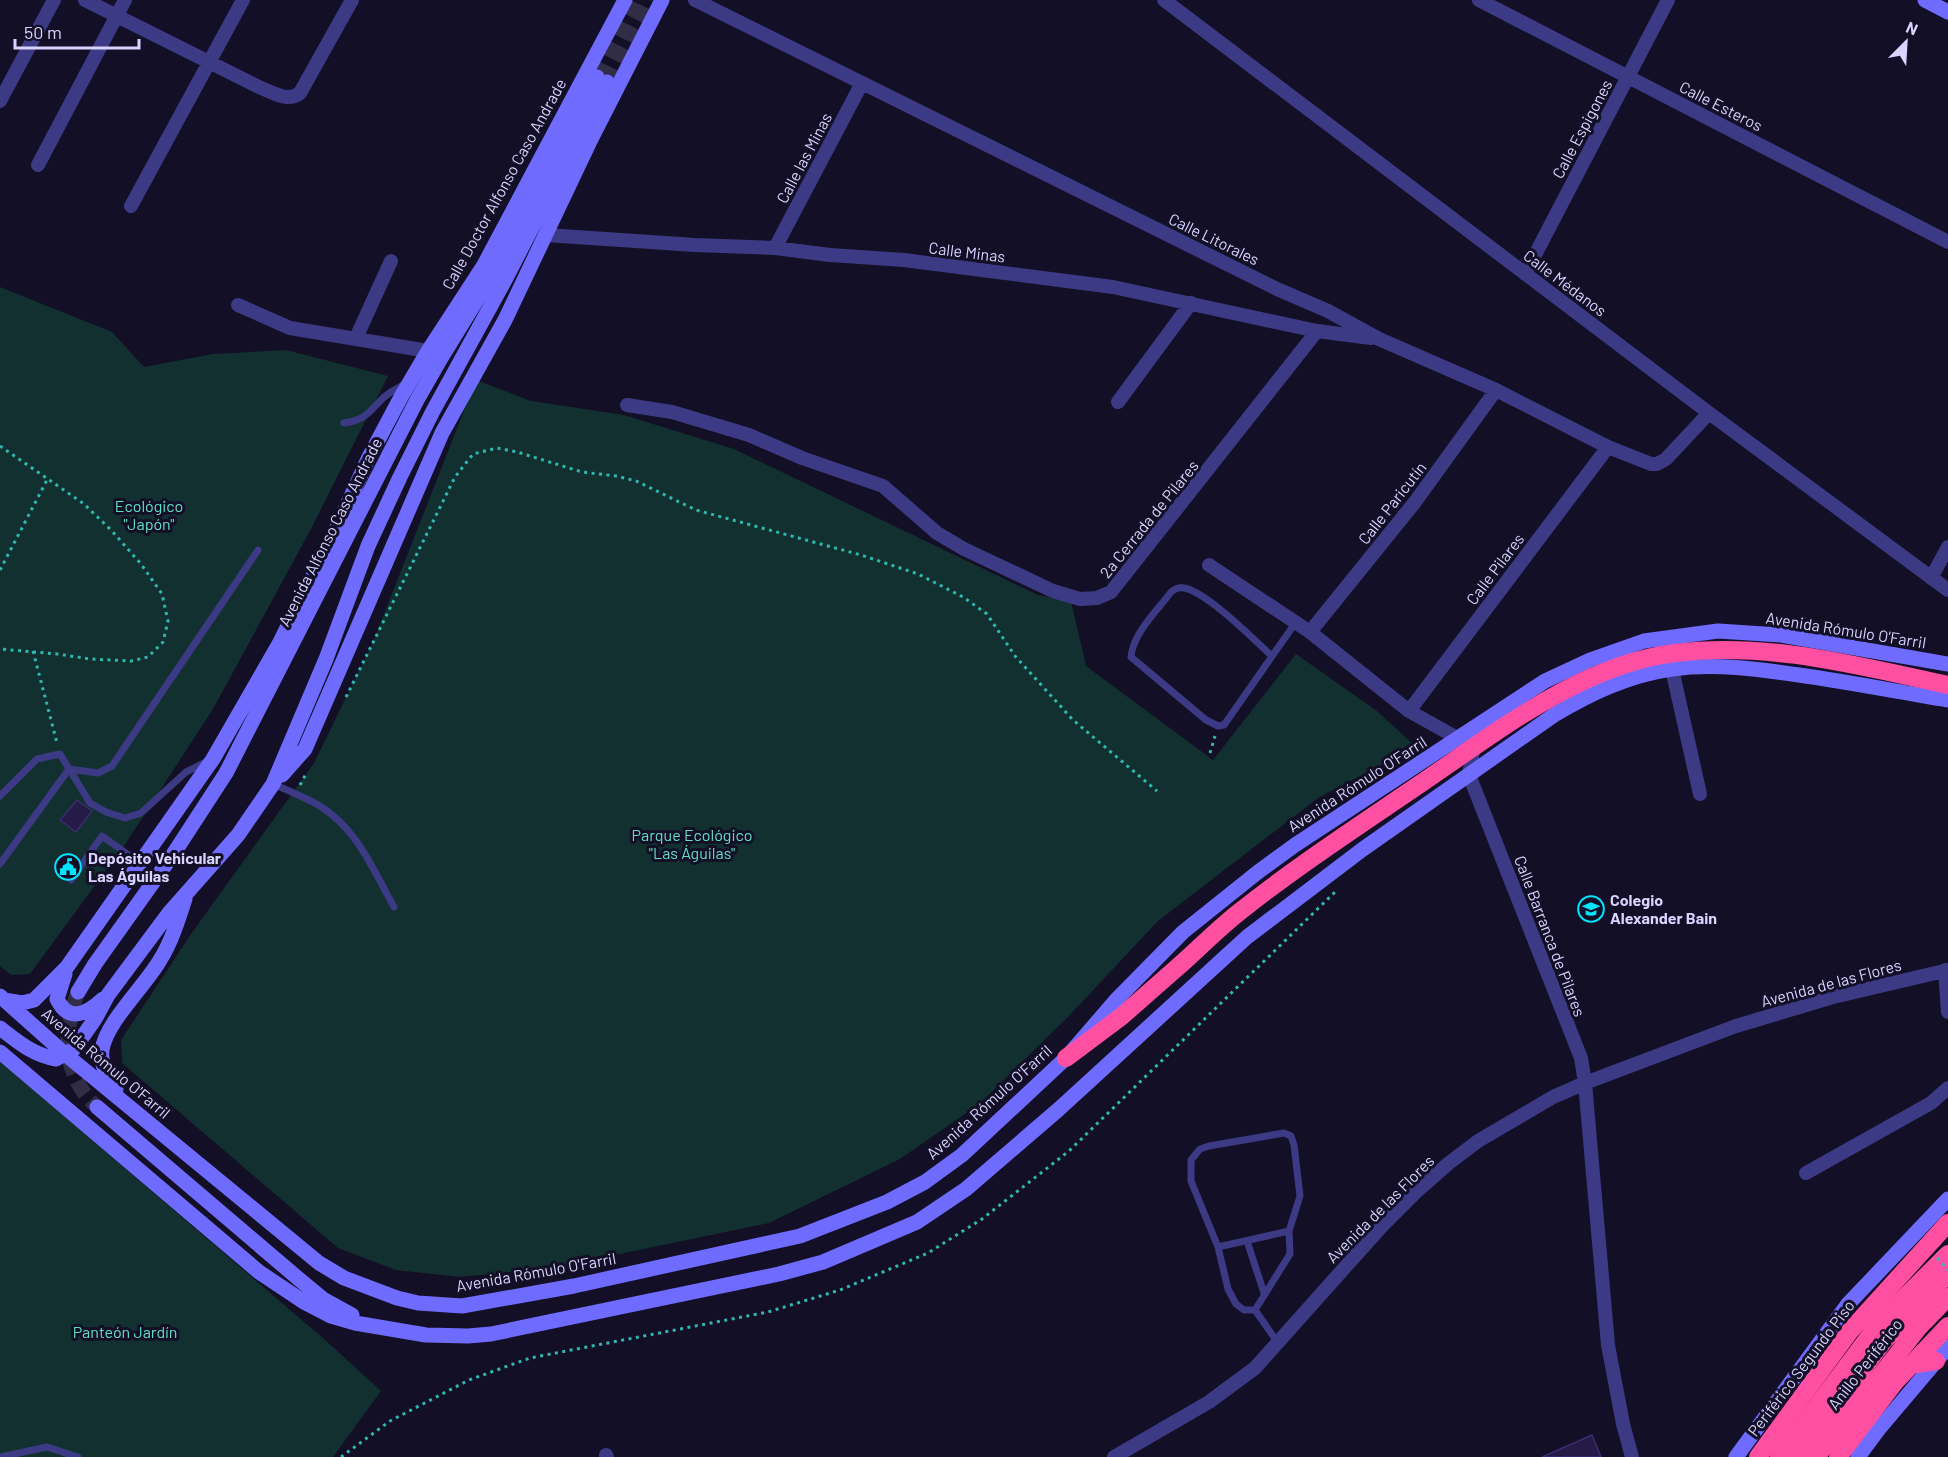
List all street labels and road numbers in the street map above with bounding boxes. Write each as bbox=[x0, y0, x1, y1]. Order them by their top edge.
street label: Calle Doctor Alfonso Caso Andrade bbox=[438, 75, 570, 292]
street label: Calle Espigones bbox=[1548, 76, 1616, 181]
street label: Calle Esteros bbox=[1677, 77, 1766, 135]
street label: Calle las Minas bbox=[772, 109, 835, 206]
street label: Calle Litorales bbox=[1166, 209, 1262, 269]
street label: Calle Minas bbox=[928, 237, 1006, 266]
street label: Calle Médanos bbox=[1520, 245, 1610, 320]
street label: Avenida Alfonso Caso Andrade bbox=[274, 434, 385, 629]
street label: 2a Cerrada de Pilares bbox=[1095, 456, 1202, 581]
street label: Calle Paricutín bbox=[1354, 458, 1430, 548]
street label: Calle Pilares bbox=[1462, 529, 1527, 608]
street label: Avenida Rómulo O'Farril bbox=[1765, 607, 1928, 652]
street label: Avenida Rómulo O'Farril bbox=[1284, 732, 1430, 836]
street label: Calle Barranca de Pilares bbox=[1511, 853, 1590, 1019]
street label: Avenida de las Flores bbox=[1759, 955, 1903, 1010]
street label: Avenida Rómulo O'Farril bbox=[38, 1003, 174, 1122]
street label: Avenida Rómulo O'Farril bbox=[922, 1040, 1055, 1163]
street label: Avenida de las Flores bbox=[1322, 1151, 1437, 1266]
street label: Avenida Rómulo O'Farril bbox=[455, 1248, 617, 1295]
street label: Periférico Segundo Piso bbox=[1743, 1296, 1858, 1439]
street label: Anillo Periférico bbox=[1823, 1315, 1906, 1413]

